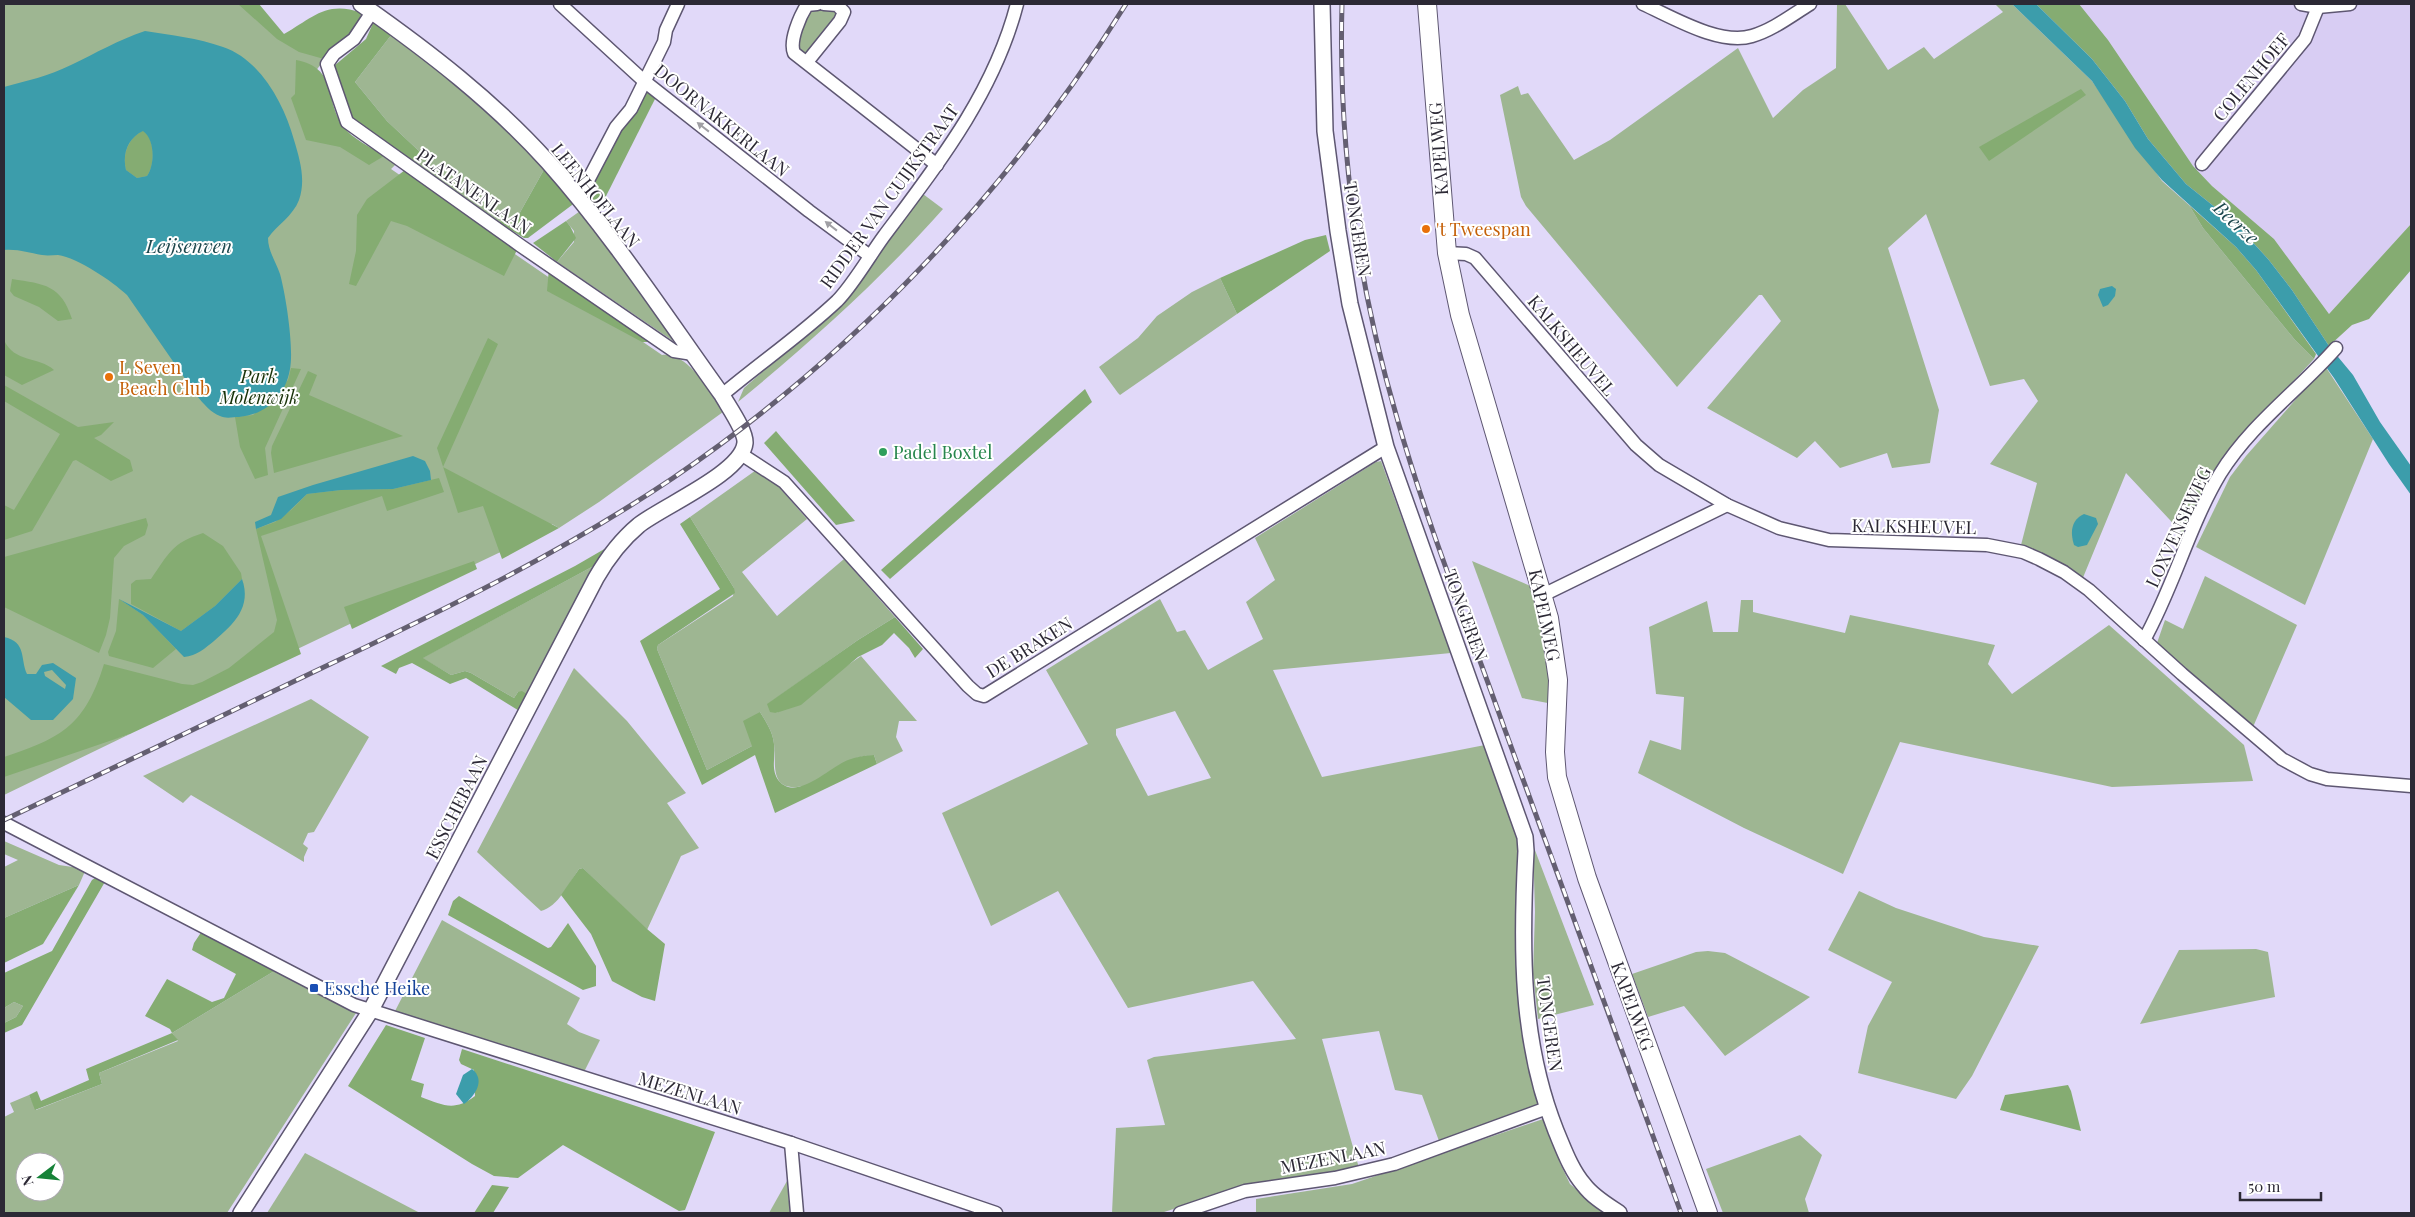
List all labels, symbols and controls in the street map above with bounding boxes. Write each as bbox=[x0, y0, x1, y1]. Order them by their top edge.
street label: COLENHOEF bbox=[2207, 28, 2295, 126]
street label: DOORNAKKERLAAN bbox=[650, 58, 795, 182]
street label: RIDDER VAN CUIJKSTRAAT bbox=[814, 99, 964, 293]
street label: KAPELWEG bbox=[1423, 101, 1453, 196]
one-way arrow bbox=[697, 121, 710, 132]
street label: LEENHOFLAAN bbox=[546, 138, 646, 252]
street label: PLATANENLAAN bbox=[412, 142, 536, 240]
street label: TONGEREN bbox=[1339, 180, 1377, 279]
water label: Beerze bbox=[2208, 194, 2265, 250]
place label: 't Tweespan bbox=[1436, 217, 1531, 241]
one-way arrow bbox=[825, 221, 838, 232]
marker: 't Tweespan bbox=[1420, 223, 1432, 235]
water label: Leijsenven bbox=[145, 232, 232, 258]
street label: KALKSHEUVEL bbox=[1523, 290, 1622, 401]
place label: L Seven Beach Club bbox=[119, 355, 210, 400]
park label: Park Molenwijk bbox=[218, 364, 299, 409]
marker: L Seven Beach Club bbox=[103, 371, 115, 383]
place label: Padel Boxtel bbox=[893, 440, 992, 464]
marker: Padel Boxtel bbox=[877, 446, 889, 458]
street label: LOXVENSEWEG bbox=[2140, 462, 2217, 591]
street label: KALKSHEUVEL bbox=[1851, 513, 1977, 539]
street label: TONGEREN bbox=[1438, 566, 1494, 664]
street label: KAPELWEG bbox=[1524, 567, 1567, 663]
street label: DE BRAKEN bbox=[981, 611, 1077, 683]
street label: ESSCHEBAAN bbox=[420, 751, 493, 863]
street label: KAPELWEG bbox=[1606, 958, 1660, 1054]
street label: TONGEREN bbox=[1531, 975, 1569, 1073]
place label: Essche Heike bbox=[324, 976, 430, 1000]
marker: Essche Heike bbox=[308, 982, 320, 994]
street label: MEZENLAAN bbox=[636, 1066, 745, 1120]
street label: MEZENLAAN bbox=[1278, 1135, 1388, 1179]
north arrow bbox=[15, 1152, 65, 1202]
scale bar bbox=[2240, 1170, 2321, 1202]
text: N bbox=[16, 1173, 38, 1188]
text: 50 m bbox=[2248, 1176, 2281, 1196]

